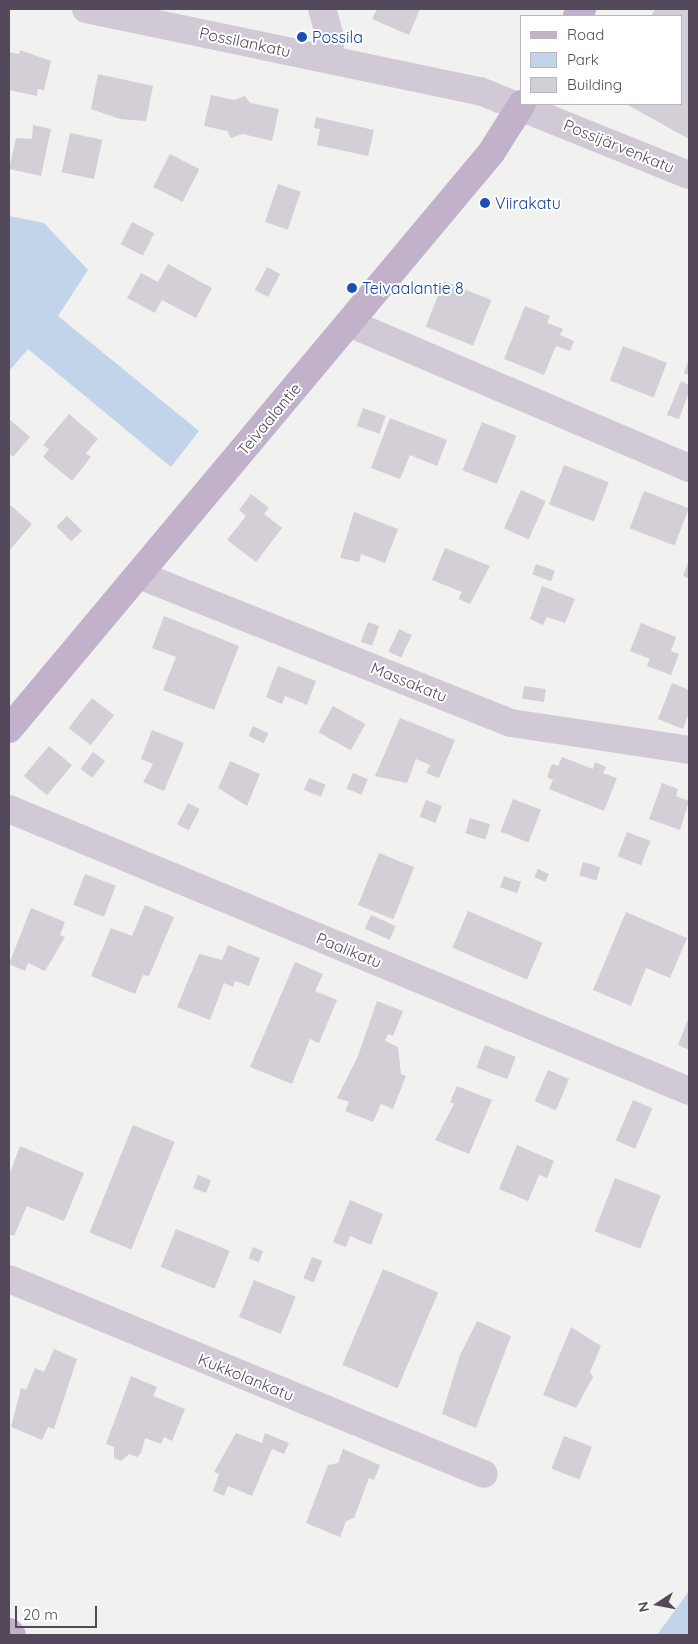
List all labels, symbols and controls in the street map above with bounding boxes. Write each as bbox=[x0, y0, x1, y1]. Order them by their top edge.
legend bbox=[520, 15, 683, 105]
street label: Possilankatu bbox=[198, 23, 292, 61]
text: Road bbox=[567, 25, 604, 44]
place label: Possila bbox=[312, 27, 363, 47]
marker: Possila bbox=[296, 31, 308, 43]
text: Park bbox=[567, 50, 599, 69]
text: Building bbox=[567, 75, 622, 94]
street label: Possijärvenkatu bbox=[561, 115, 677, 177]
place label: Viirakatu bbox=[495, 193, 561, 213]
marker: Viirakatu bbox=[479, 197, 491, 209]
place label: Teivaalantie 8 bbox=[362, 278, 464, 298]
marker: Teivaalantie 8 bbox=[346, 282, 358, 294]
street label: Teivaalantie bbox=[233, 379, 305, 459]
street label: Massakatu bbox=[368, 658, 450, 706]
street label: Paalikatu bbox=[313, 928, 385, 972]
street label: Kukkolankatu bbox=[195, 1349, 297, 1405]
north arrow bbox=[633, 1579, 683, 1629]
scale bar bbox=[18, 1596, 100, 1628]
text: N bbox=[633, 1600, 653, 1614]
text: 20 m bbox=[23, 1605, 58, 1624]

